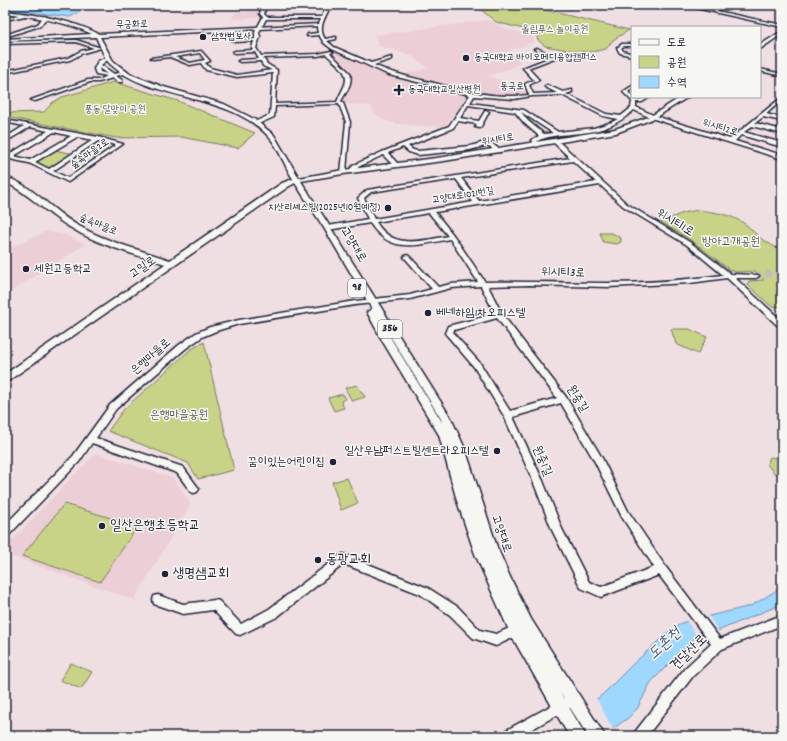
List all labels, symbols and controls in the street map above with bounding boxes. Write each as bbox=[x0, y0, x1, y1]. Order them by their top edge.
street label: 무궁화로 bbox=[116, 17, 148, 33]
park label: 올림푸스 놀이공원 bbox=[522, 23, 588, 37]
legend bbox=[631, 26, 761, 98]
place label: 삼학법보사 bbox=[211, 30, 251, 44]
marker: 삼학법보사 bbox=[198, 32, 208, 42]
text: 도로 bbox=[667, 35, 686, 52]
place label: 동국대학교 바이오메디융합캠퍼스 bbox=[474, 51, 597, 65]
marker: 동국대학교 바이오메디융합캠퍼스 bbox=[461, 53, 471, 63]
text: 공원 bbox=[667, 55, 686, 72]
text: 수역 bbox=[667, 75, 687, 92]
street label: 동국로 bbox=[500, 80, 524, 94]
place label: 동국대학교일산병원 bbox=[408, 83, 480, 97]
marker: 동국대학교일산병원 bbox=[393, 84, 405, 96]
park label: 풍동 달맞이 공원 bbox=[85, 103, 145, 117]
street label: 위시티2로 bbox=[700, 116, 740, 140]
street label: 위시티로 bbox=[481, 131, 515, 149]
street label: 숲속마을2로 bbox=[68, 135, 112, 173]
street label: 고양대로1021번길 bbox=[431, 184, 495, 208]
place label: 지산리셰스빌(2025년10월예정) bbox=[268, 201, 380, 215]
marker: 지산리셰스빌(2025년10월예정) bbox=[383, 203, 393, 213]
street label: 위시티1로 bbox=[653, 205, 697, 241]
street label: 숲속마을로 bbox=[77, 211, 119, 239]
street label: 고양대로 bbox=[336, 224, 370, 266]
park label: 방아고개공원 bbox=[702, 234, 760, 251]
street label: 고일로 bbox=[126, 253, 160, 283]
place label: 세원고등학교 bbox=[34, 261, 92, 278]
marker: 세원고등학교 bbox=[21, 264, 31, 274]
street label: 위시티3로 bbox=[541, 264, 585, 282]
road number: 98 bbox=[348, 279, 366, 297]
place label: 베네하임1차오피스텔 bbox=[436, 305, 526, 322]
marker: 베네하임1차오피스텔 bbox=[423, 308, 433, 318]
road number: 356 bbox=[378, 320, 402, 338]
street label: 은행마을로 bbox=[127, 335, 175, 379]
street label: 원중길 bbox=[562, 382, 592, 416]
park label: 은행마을공원 bbox=[150, 407, 208, 424]
place label: 일산우남퍼스트빌센트라오피스텔 bbox=[344, 443, 489, 460]
street label: 원중1길 bbox=[528, 443, 556, 479]
marker: 일산우남퍼스트빌센트라오피스텔 bbox=[492, 446, 502, 456]
place label: 꿈이있는어린이집 bbox=[248, 454, 325, 471]
marker: 꿈이있는어린이집 bbox=[328, 457, 338, 467]
street label: 고양대로 bbox=[487, 513, 515, 555]
place label: 일산은행초등학교 bbox=[110, 516, 200, 536]
marker: 일산은행초등학교 bbox=[97, 521, 107, 531]
place label: 동광교회 bbox=[326, 550, 371, 570]
marker: 동광교회 bbox=[313, 555, 323, 565]
place label: 생명샘교회 bbox=[173, 564, 229, 584]
marker: 생명샘교회 bbox=[160, 569, 170, 579]
water label: 도촌천 bbox=[643, 621, 689, 666]
street label: 견달산로 bbox=[666, 630, 712, 676]

